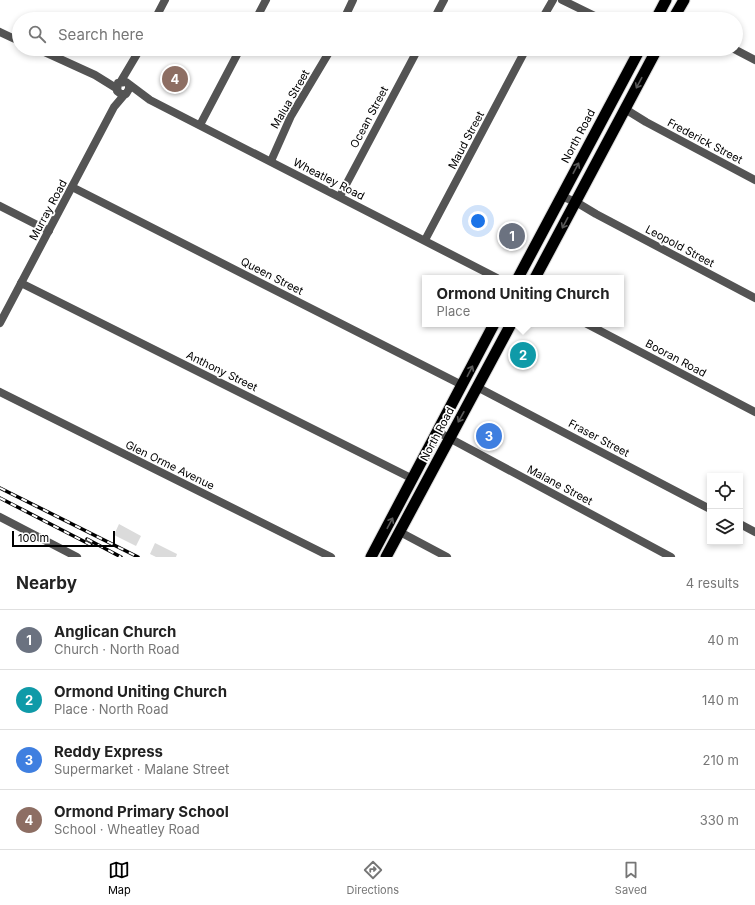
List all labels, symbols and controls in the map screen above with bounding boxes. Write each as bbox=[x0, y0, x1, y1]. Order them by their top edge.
search box bbox=[12, 12, 743, 56]
icon: search bbox=[26, 23, 48, 45]
text: Search here bbox=[58, 25, 144, 44]
pin: 4 bbox=[162, 64, 188, 94]
street label: Malua Street bbox=[268, 67, 313, 131]
one-way arrow bbox=[634, 77, 642, 89]
street label: Ocean Street bbox=[347, 83, 391, 150]
street label: North Road bbox=[558, 107, 598, 165]
street label: Maud Street bbox=[445, 108, 487, 171]
street label: Frederick Street bbox=[665, 115, 745, 167]
street label: Wheatley Road bbox=[291, 155, 367, 203]
one-way arrow bbox=[573, 162, 580, 174]
street label: Murray Road bbox=[26, 177, 70, 243]
your location bbox=[468, 211, 488, 231]
one-way arrow bbox=[561, 217, 568, 229]
pin: 1 bbox=[499, 221, 525, 251]
street label: Leopold Street bbox=[643, 222, 717, 270]
street label: Queen Street bbox=[238, 254, 306, 298]
popup bbox=[422, 275, 624, 327]
text: Ormond Uniting Church bbox=[437, 284, 610, 303]
text: Place bbox=[437, 303, 470, 319]
street label: Booran Road bbox=[643, 336, 709, 380]
pin: 2 bbox=[510, 340, 536, 370]
street label: Anthony Street bbox=[184, 348, 260, 394]
one-way arrow bbox=[467, 365, 474, 377]
street label: North Road bbox=[417, 405, 457, 463]
one-way arrow bbox=[456, 411, 464, 423]
street label: Fraser Street bbox=[566, 416, 632, 460]
pin: 3 bbox=[476, 421, 502, 451]
street label: Glen Orme Avenue bbox=[123, 437, 217, 493]
street label: Malane Street bbox=[525, 462, 595, 508]
map controls bbox=[707, 473, 743, 545]
button: locate bbox=[707, 473, 743, 509]
button: layers bbox=[707, 509, 743, 545]
one-way arrow bbox=[386, 517, 394, 529]
scale bar bbox=[12, 529, 115, 548]
text: 100 m bbox=[18, 531, 49, 545]
text: Nearby bbox=[16, 573, 77, 593]
text: 4 results bbox=[686, 575, 739, 591]
text: Anglican Church bbox=[54, 622, 176, 641]
text: 1 bbox=[26, 632, 32, 648]
text: 40 m bbox=[707, 632, 739, 648]
text: Church · North Road bbox=[54, 641, 179, 657]
text: Ormond Uniting Church bbox=[54, 682, 227, 701]
text: 2 bbox=[25, 692, 33, 708]
text: 140 m bbox=[702, 692, 739, 708]
text: Place · North Road bbox=[54, 701, 168, 717]
text: Reddy Express bbox=[54, 742, 163, 761]
text: 3 bbox=[25, 752, 33, 768]
text: 210 m bbox=[703, 752, 739, 768]
text: Supermarket · Malane Street bbox=[54, 761, 229, 777]
text: Ormond Primary School bbox=[54, 802, 229, 821]
text: 4 bbox=[25, 812, 33, 828]
text: 330 m bbox=[700, 812, 739, 828]
text: School · Wheatley Road bbox=[54, 821, 200, 837]
tab: Map bbox=[108, 859, 131, 897]
tab: Directions bbox=[347, 859, 399, 897]
tab: Saved bbox=[615, 859, 647, 897]

